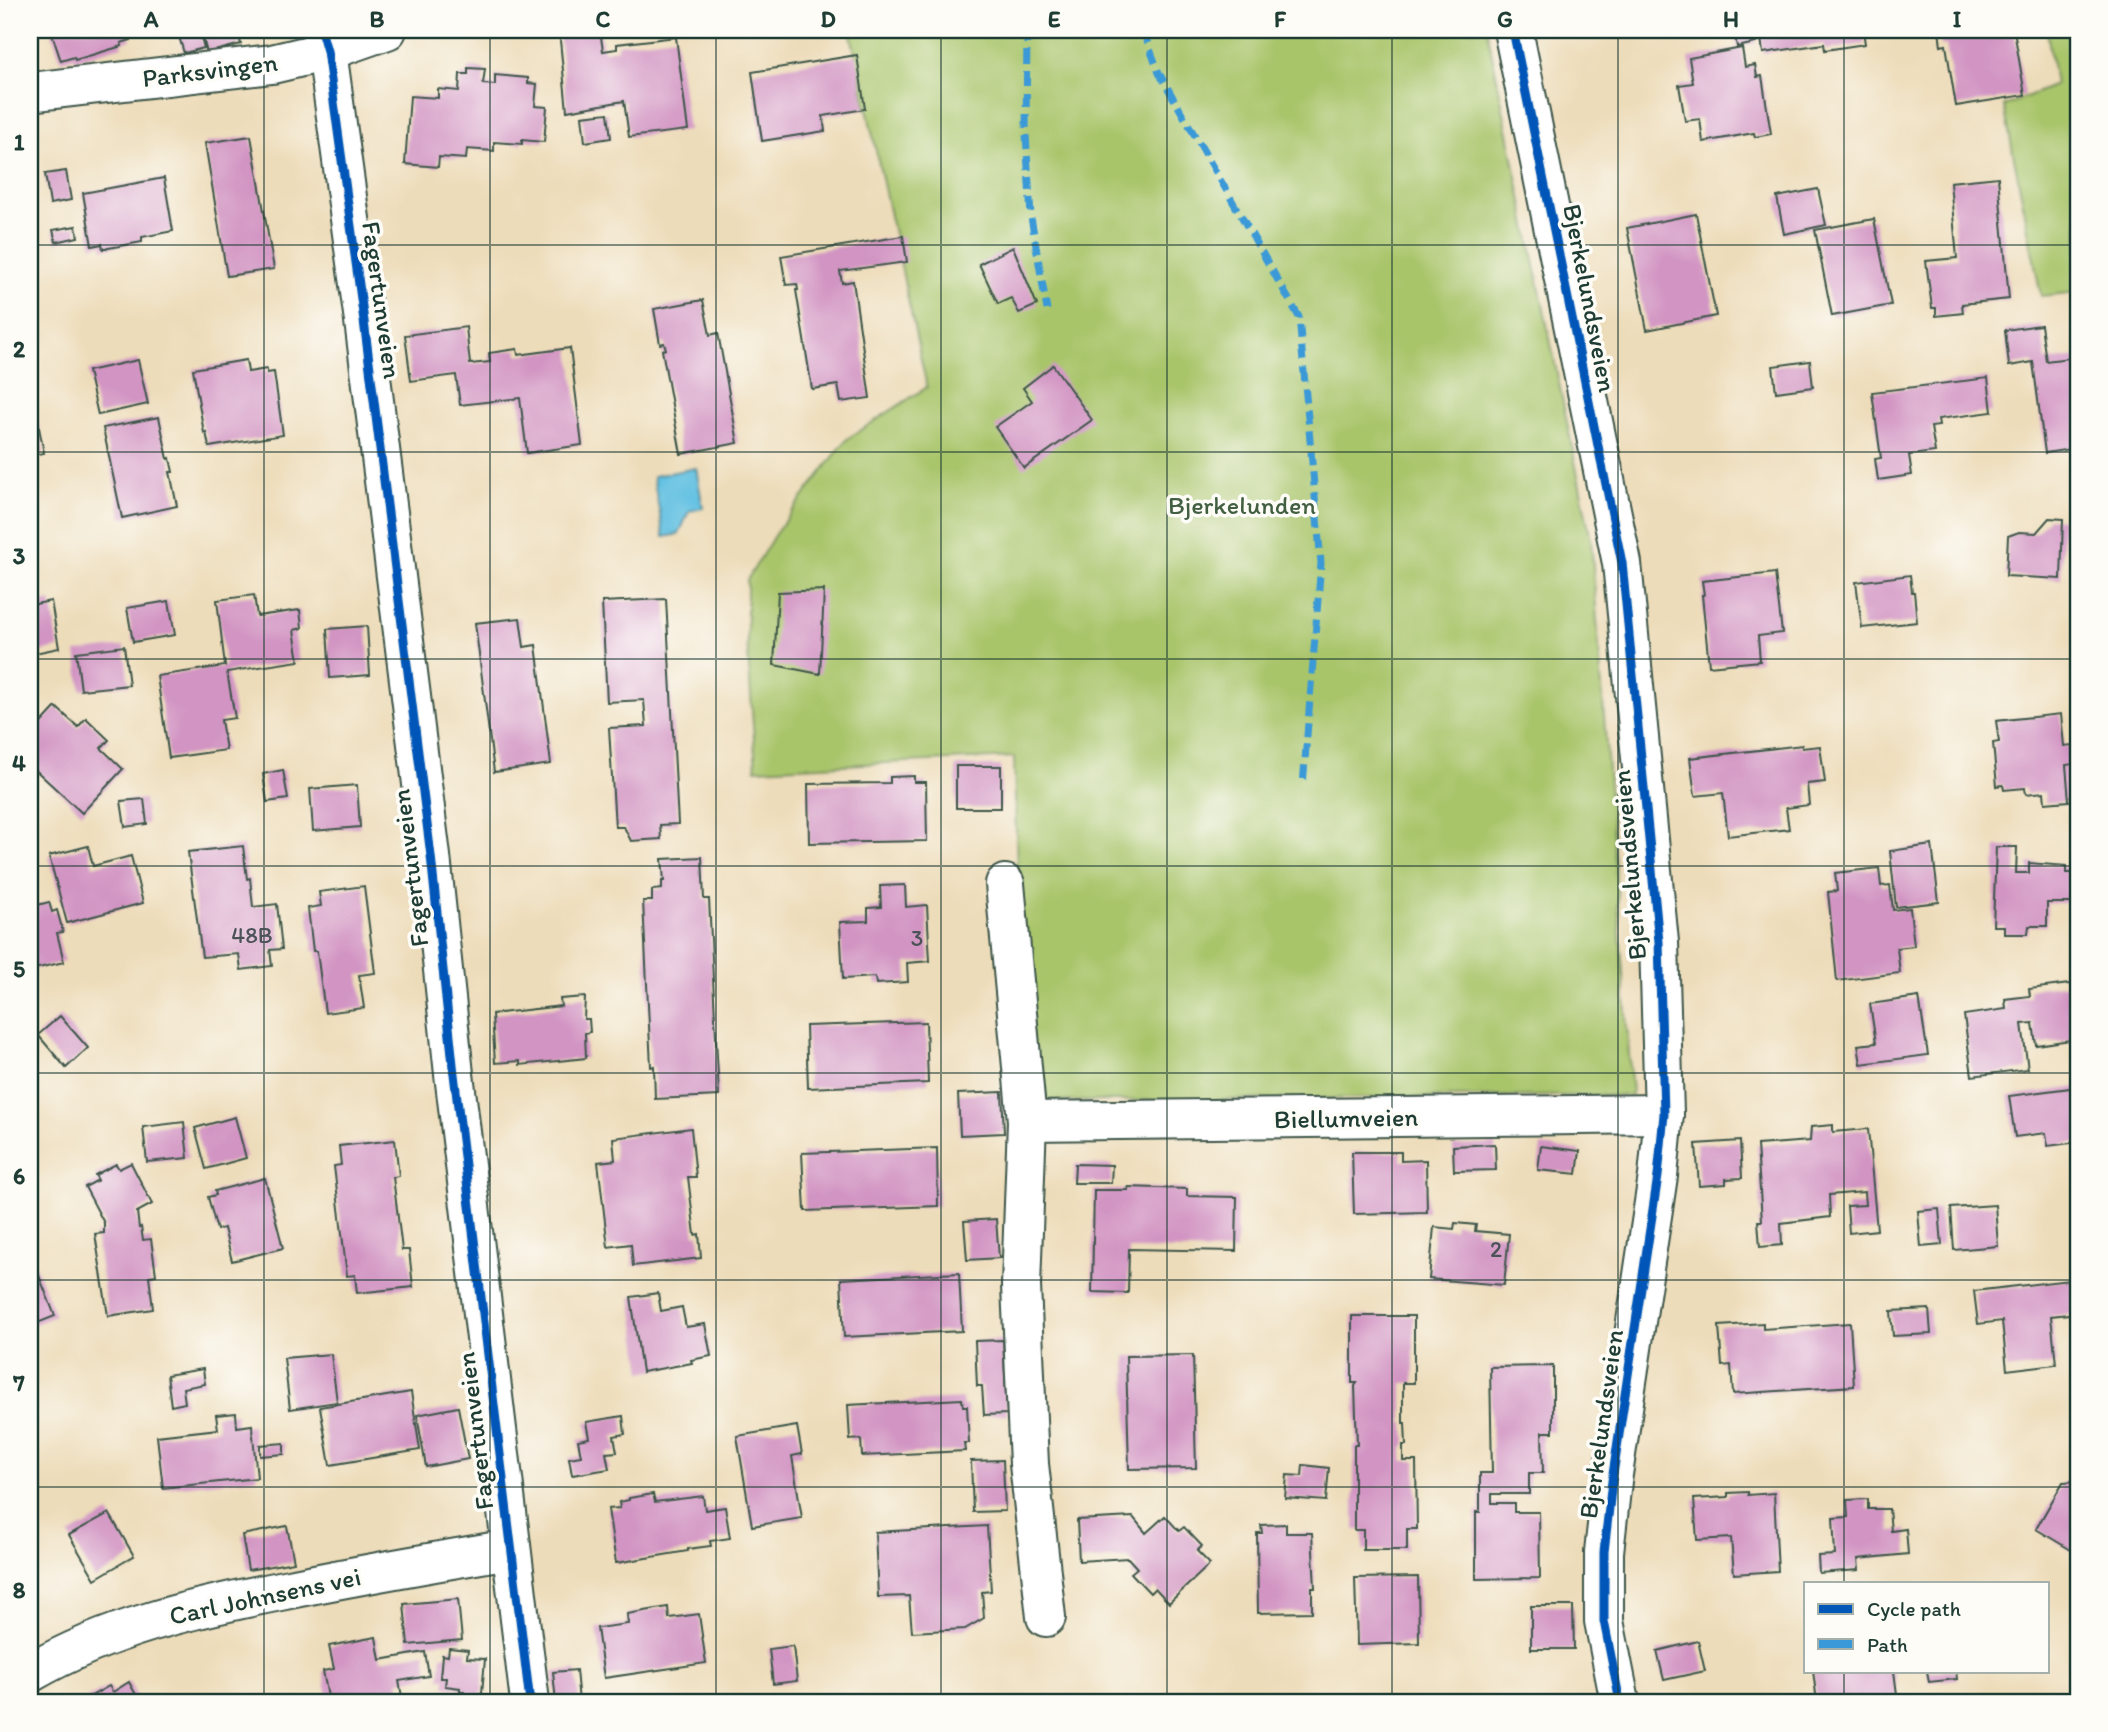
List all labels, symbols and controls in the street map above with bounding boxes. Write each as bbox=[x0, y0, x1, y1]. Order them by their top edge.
text: A bbox=[143, 5, 159, 33]
text: B bbox=[370, 5, 385, 33]
text: C bbox=[596, 5, 611, 33]
text: D bbox=[820, 5, 836, 33]
text: E bbox=[1048, 5, 1061, 33]
text: F bbox=[1274, 5, 1287, 33]
text: G bbox=[1497, 5, 1513, 33]
text: H bbox=[1723, 5, 1739, 33]
text: I bbox=[1953, 5, 1962, 33]
street label: Parksvingen bbox=[141, 46, 280, 94]
text: 1 bbox=[14, 128, 25, 156]
street label: Bjerkelundsveien bbox=[1556, 201, 1624, 395]
street label: Fagertunveien bbox=[355, 219, 409, 381]
text: 2 bbox=[13, 335, 26, 363]
park label: Bjerkelunden bbox=[1168, 489, 1316, 521]
text: 3 bbox=[13, 542, 26, 570]
text: 4 bbox=[12, 749, 26, 777]
street label: Bjerkelundsveien bbox=[1605, 768, 1653, 962]
street label: Fagertunveien bbox=[384, 787, 436, 949]
house number: 48B bbox=[231, 921, 273, 949]
house number: 3 bbox=[911, 924, 923, 952]
text: 5 bbox=[13, 955, 25, 983]
street label: Biellumveien bbox=[1274, 1101, 1419, 1135]
text: 6 bbox=[13, 1162, 25, 1190]
house number: 2 bbox=[1490, 1235, 1502, 1263]
street label: Bjerkelundsveien bbox=[1572, 1327, 1630, 1521]
street label: Fagertunveien bbox=[449, 1350, 501, 1512]
text: 7 bbox=[12, 1369, 25, 1397]
street label: Carl Johnsens vei bbox=[166, 1560, 364, 1632]
text: 8 bbox=[13, 1576, 26, 1604]
legend bbox=[1804, 1582, 2048, 1672]
text: Cycle path bbox=[1867, 1596, 1961, 1621]
text: Path bbox=[1867, 1632, 1908, 1657]

